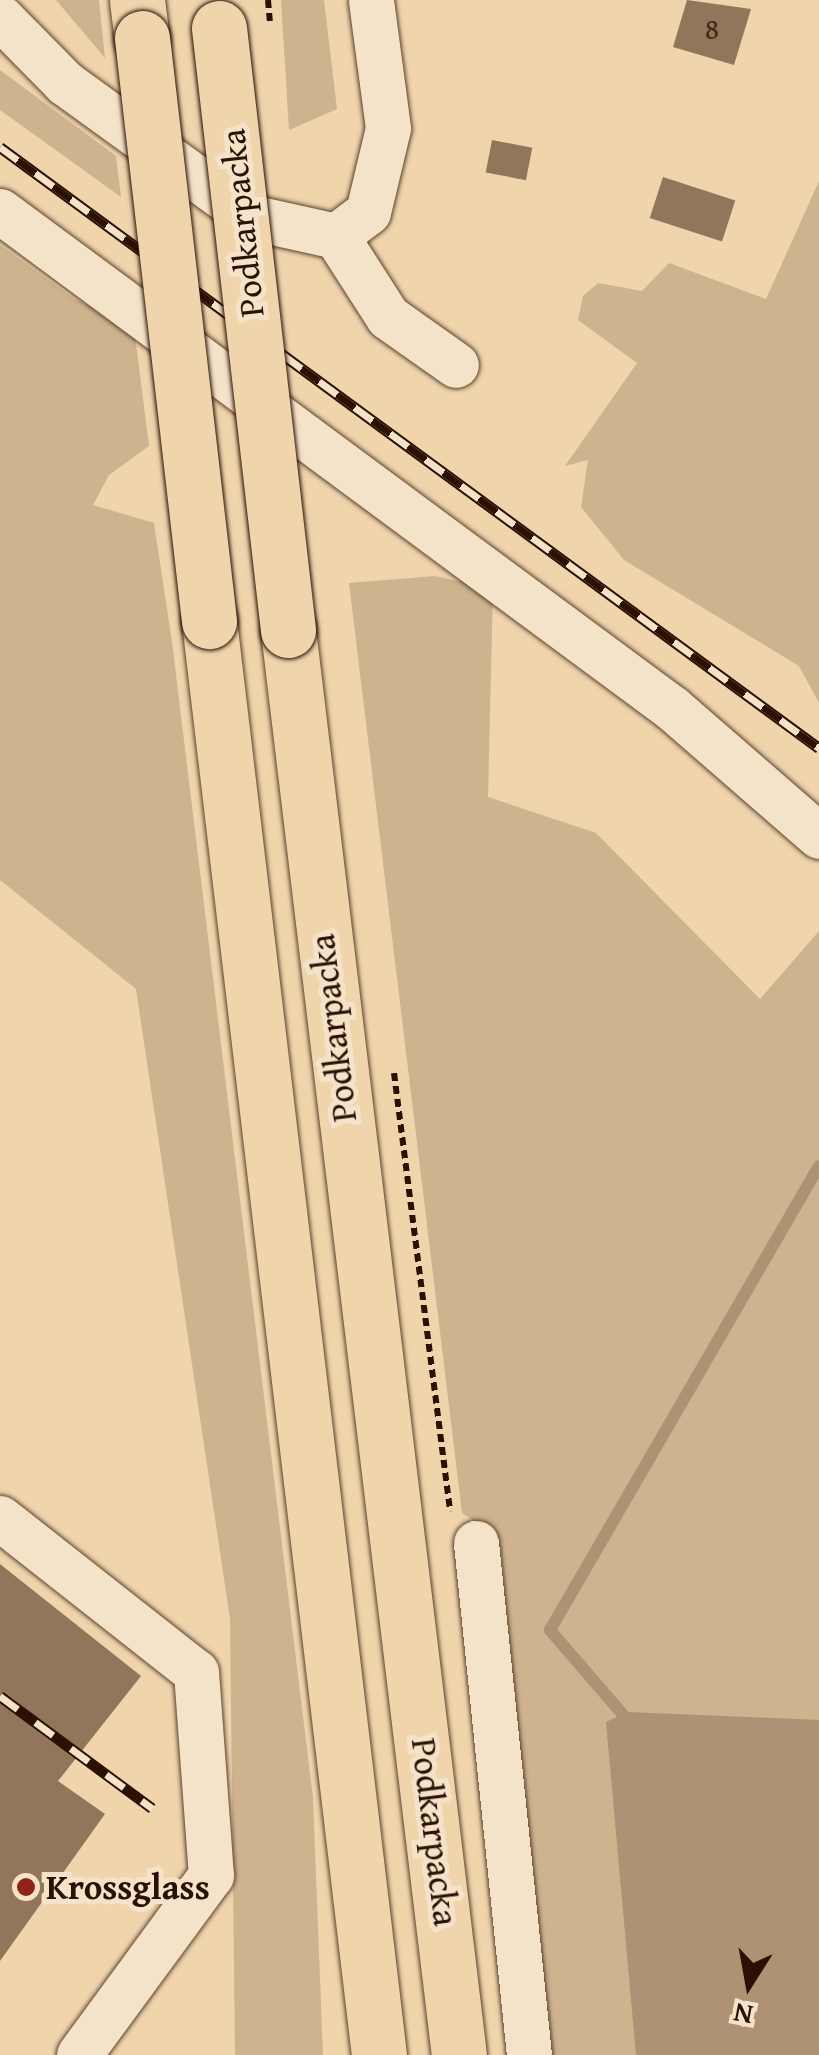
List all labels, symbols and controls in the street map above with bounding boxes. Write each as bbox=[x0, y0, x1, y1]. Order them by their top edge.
house number: 8 bbox=[705, 10, 719, 46]
street label: Podkarpacka bbox=[211, 127, 273, 319]
street label: Podkarpacka bbox=[301, 932, 365, 1124]
street label: Podkarpacka bbox=[403, 1736, 467, 1928]
place label: Krossglass bbox=[46, 1866, 210, 1908]
marker: Krossglass bbox=[15, 1876, 37, 1898]
north arrow bbox=[699, 1935, 799, 2035]
text: N bbox=[730, 1993, 756, 2037]

